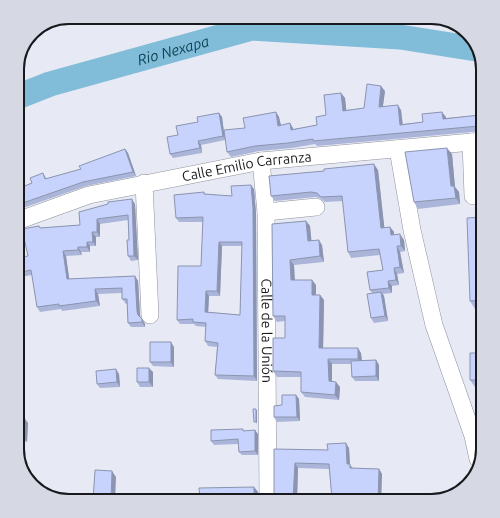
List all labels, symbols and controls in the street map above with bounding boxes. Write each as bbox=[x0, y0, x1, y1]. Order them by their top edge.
water label: Rio Nexapa bbox=[135, 32, 211, 68]
street label: Calle Emilio Carranza bbox=[180, 148, 312, 184]
street label: Calle de la Unión bbox=[258, 278, 275, 383]

